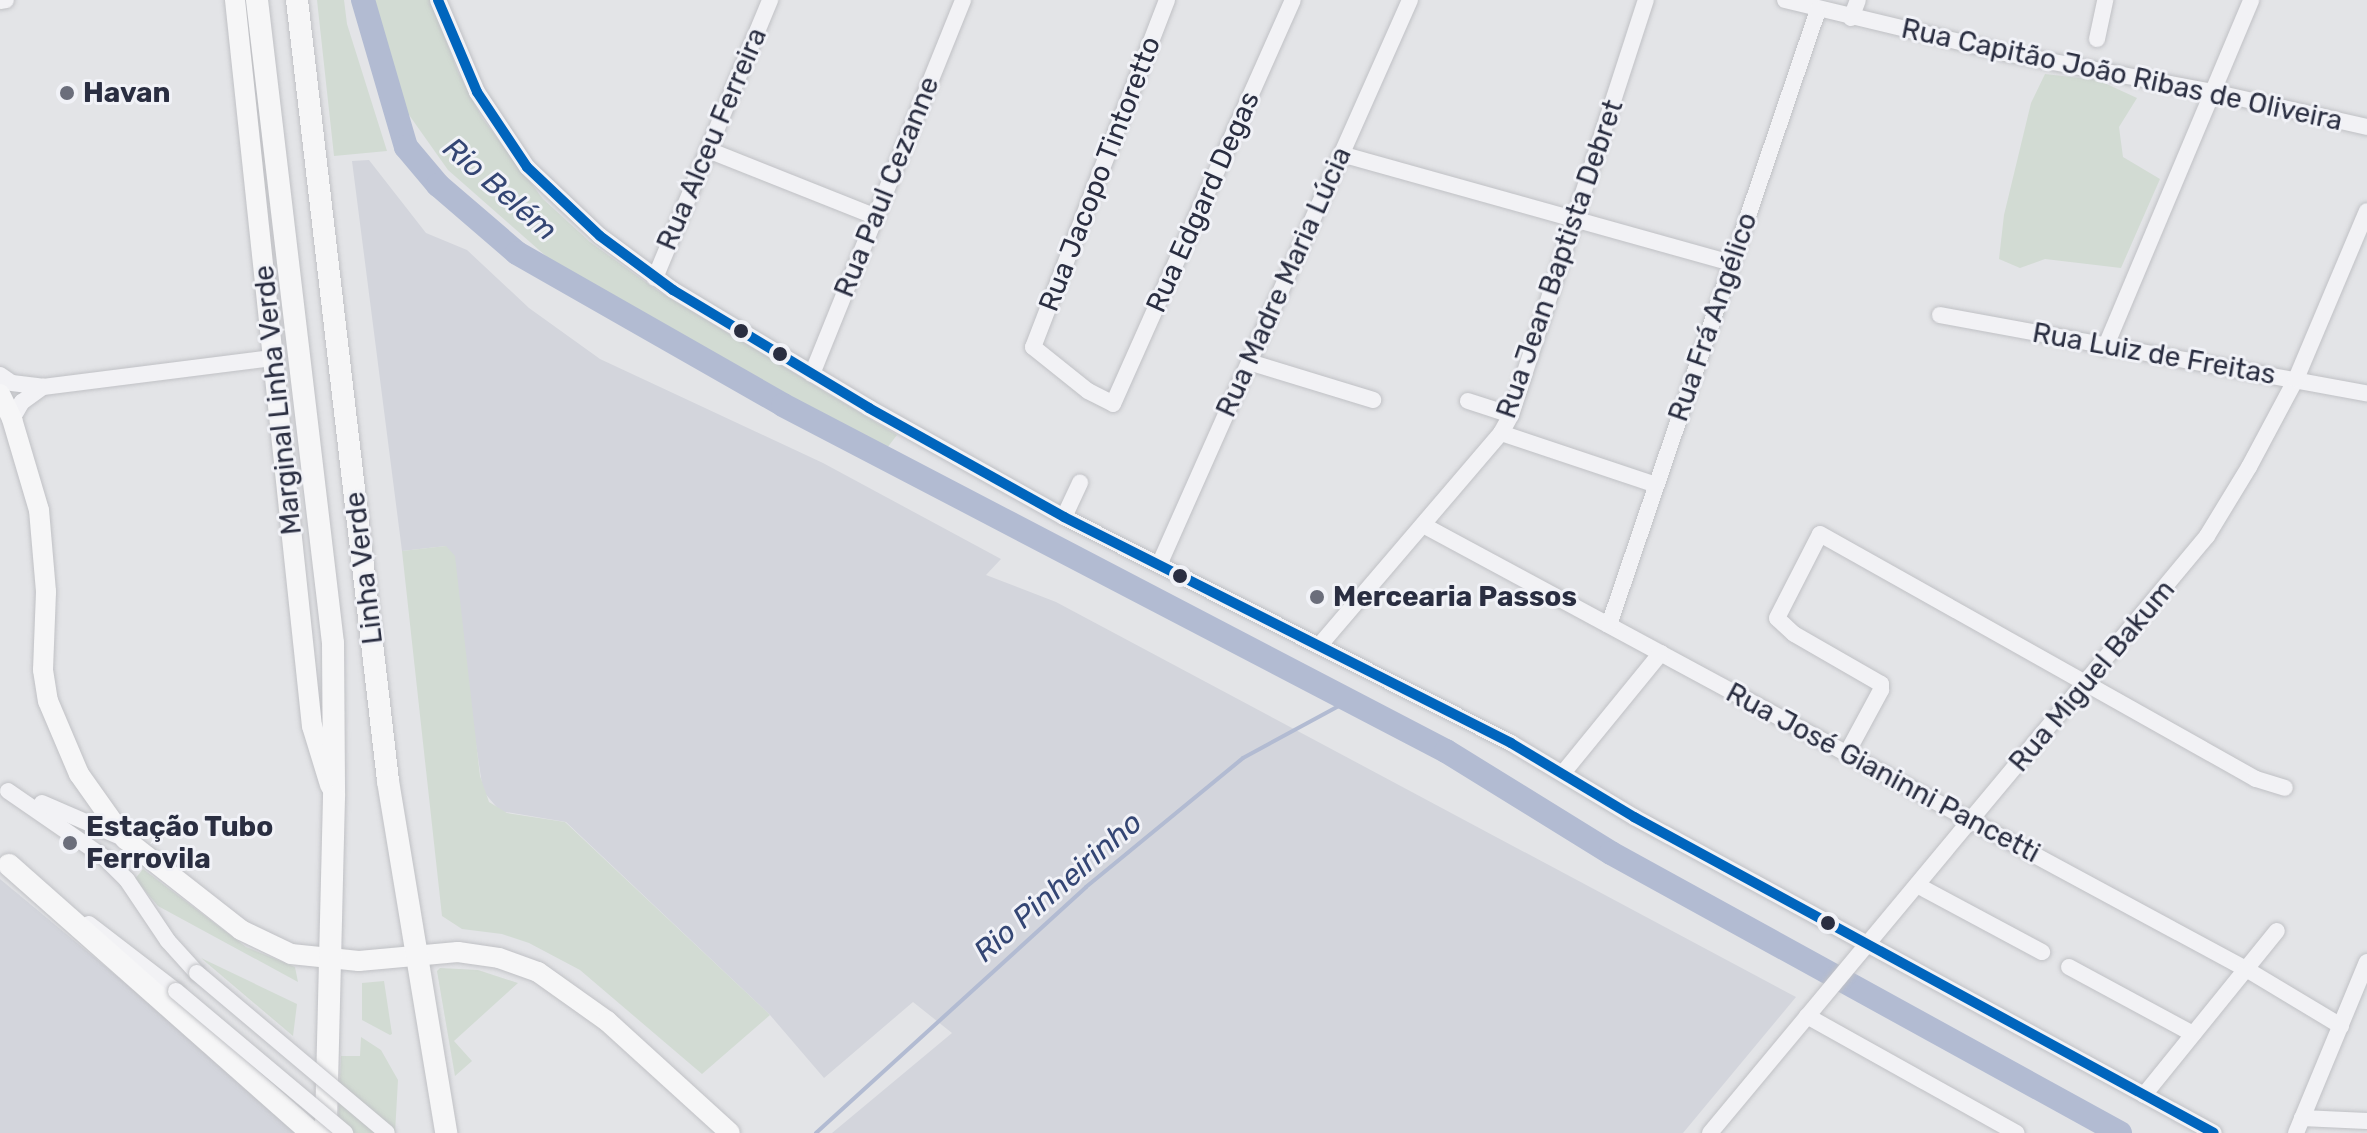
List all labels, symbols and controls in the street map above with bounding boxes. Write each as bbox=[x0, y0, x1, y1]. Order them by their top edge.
street label: Rua Capitão João Ribas de Oliveira bbox=[1898, 12, 2346, 138]
street label: Rua Alceu Ferreira bbox=[650, 22, 774, 256]
street label: Rua Jacopo Tintoretto bbox=[1032, 32, 1168, 316]
street label: Rua Paul Cezanne bbox=[827, 72, 947, 302]
place label: Havan bbox=[83, 76, 171, 110]
marker: Havan bbox=[58, 84, 76, 102]
street label: Rua Edgard Degas bbox=[1139, 86, 1267, 318]
street label: Rua Jean Baptista Debret bbox=[1490, 95, 1630, 423]
water label: Rio Belém bbox=[436, 130, 564, 248]
street label: Rua Madre Maria Lúcia bbox=[1209, 142, 1359, 422]
street label: Rua Frá Angélico bbox=[1661, 208, 1765, 426]
street label: Marginal Linha Verde bbox=[247, 263, 309, 537]
street label: Rua Luiz de Freitas bbox=[2030, 316, 2278, 392]
unlabelled marker bbox=[733, 323, 749, 339]
unlabelled marker bbox=[772, 346, 788, 362]
street label: Linha Verde bbox=[338, 489, 390, 647]
unlabelled marker bbox=[1172, 568, 1188, 584]
street label: Rua Miguel Bakum bbox=[2002, 573, 2182, 779]
place label: Mercearia Passos bbox=[1333, 580, 1577, 614]
marker: Mercearia Passos bbox=[1308, 588, 1326, 606]
street label: Rua José Gianinni Pancetti bbox=[1720, 676, 2046, 870]
water label: Rio Pinheirinho bbox=[967, 804, 1149, 970]
place label: Estação Tubo Ferrovila bbox=[86, 810, 274, 876]
marker: Estação Tubo Ferrovila bbox=[61, 834, 79, 852]
unlabelled marker bbox=[1820, 915, 1836, 931]

